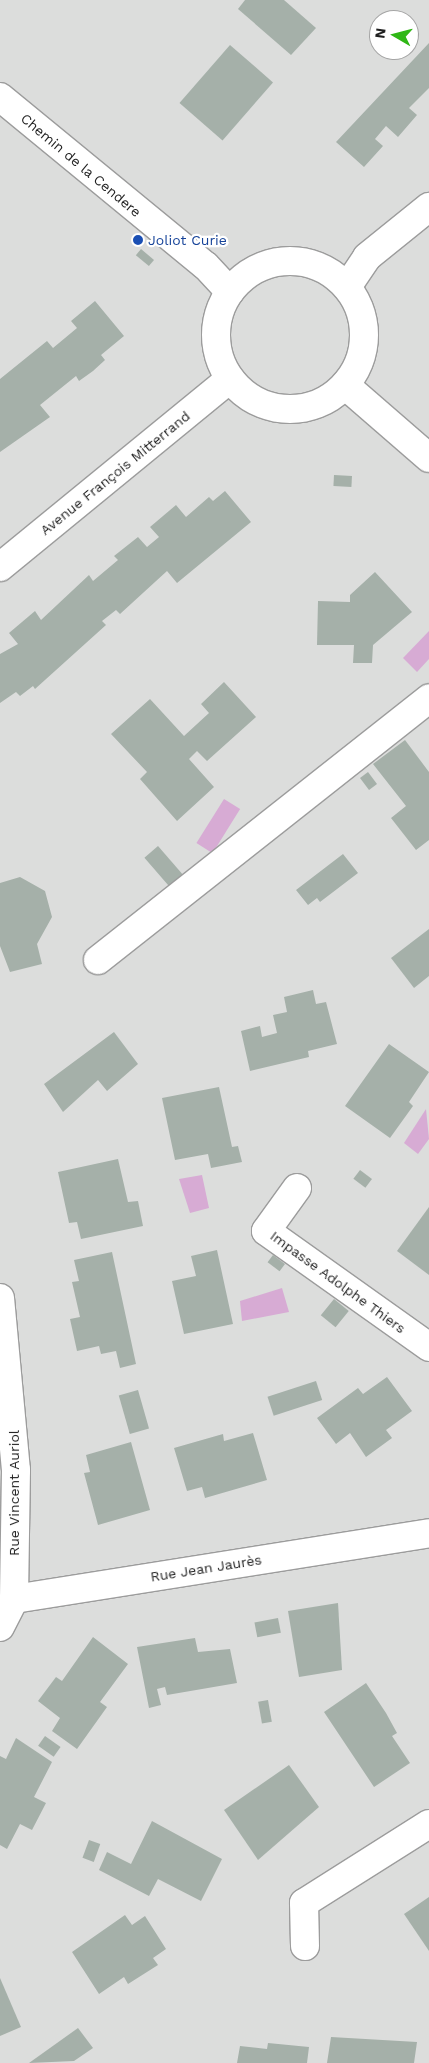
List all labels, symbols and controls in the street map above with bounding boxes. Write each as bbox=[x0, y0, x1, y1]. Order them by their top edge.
north arrow bbox=[369, 10, 419, 60]
text: N bbox=[371, 27, 389, 39]
street label: Chemin de la Cendere bbox=[17, 110, 145, 220]
place label: Joliot Curie bbox=[148, 232, 227, 248]
marker: Joliot Curie bbox=[132, 234, 144, 246]
street label: Avenue François Mitterrand bbox=[37, 407, 193, 539]
street label: Impasse Adolphe Thiers bbox=[267, 1227, 409, 1337]
street label: Rue Vincent Auriol bbox=[6, 1429, 22, 1557]
street label: Rue Jean Jaurès bbox=[149, 1551, 263, 1585]

